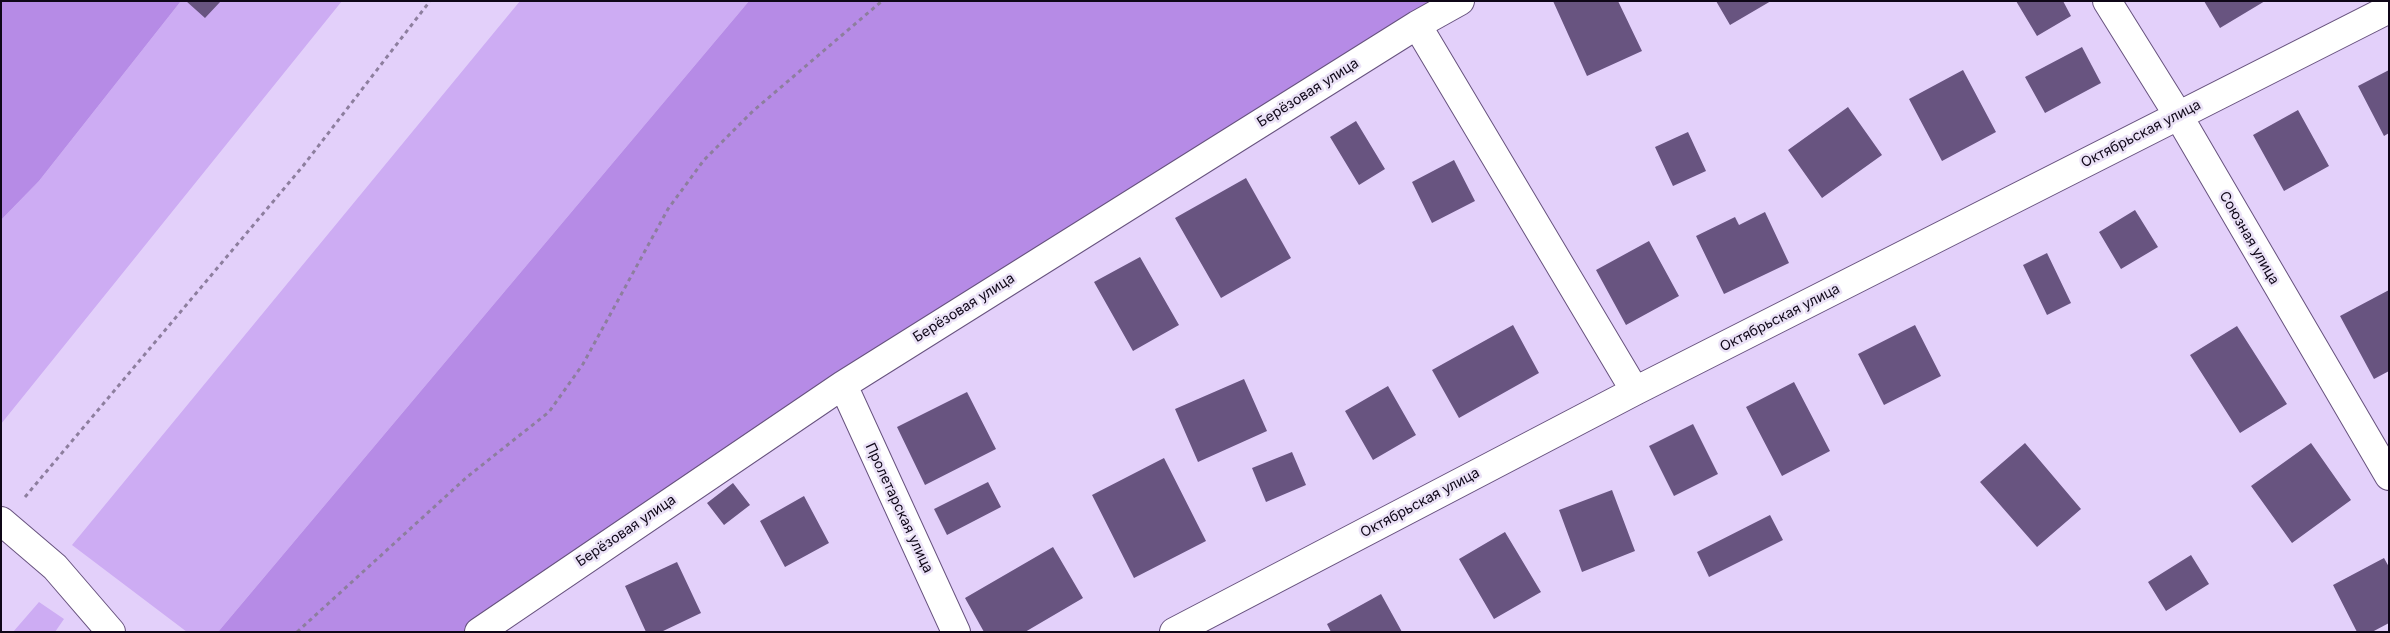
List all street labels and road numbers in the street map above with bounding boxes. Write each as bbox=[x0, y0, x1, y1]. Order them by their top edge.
street label: Берёзовая улица bbox=[1254, 55, 1362, 131]
street label: Октябрьская улица bbox=[2078, 97, 2204, 171]
street label: Союзная улица bbox=[2215, 188, 2283, 288]
street label: Берёзовая улица bbox=[910, 270, 1018, 346]
street label: Октябрьская улица bbox=[1717, 281, 1843, 355]
street label: Пролетарская улица bbox=[861, 440, 937, 576]
street label: Октябрьская улица bbox=[1358, 465, 1482, 541]
street label: Берёзовая улица bbox=[573, 491, 679, 571]

